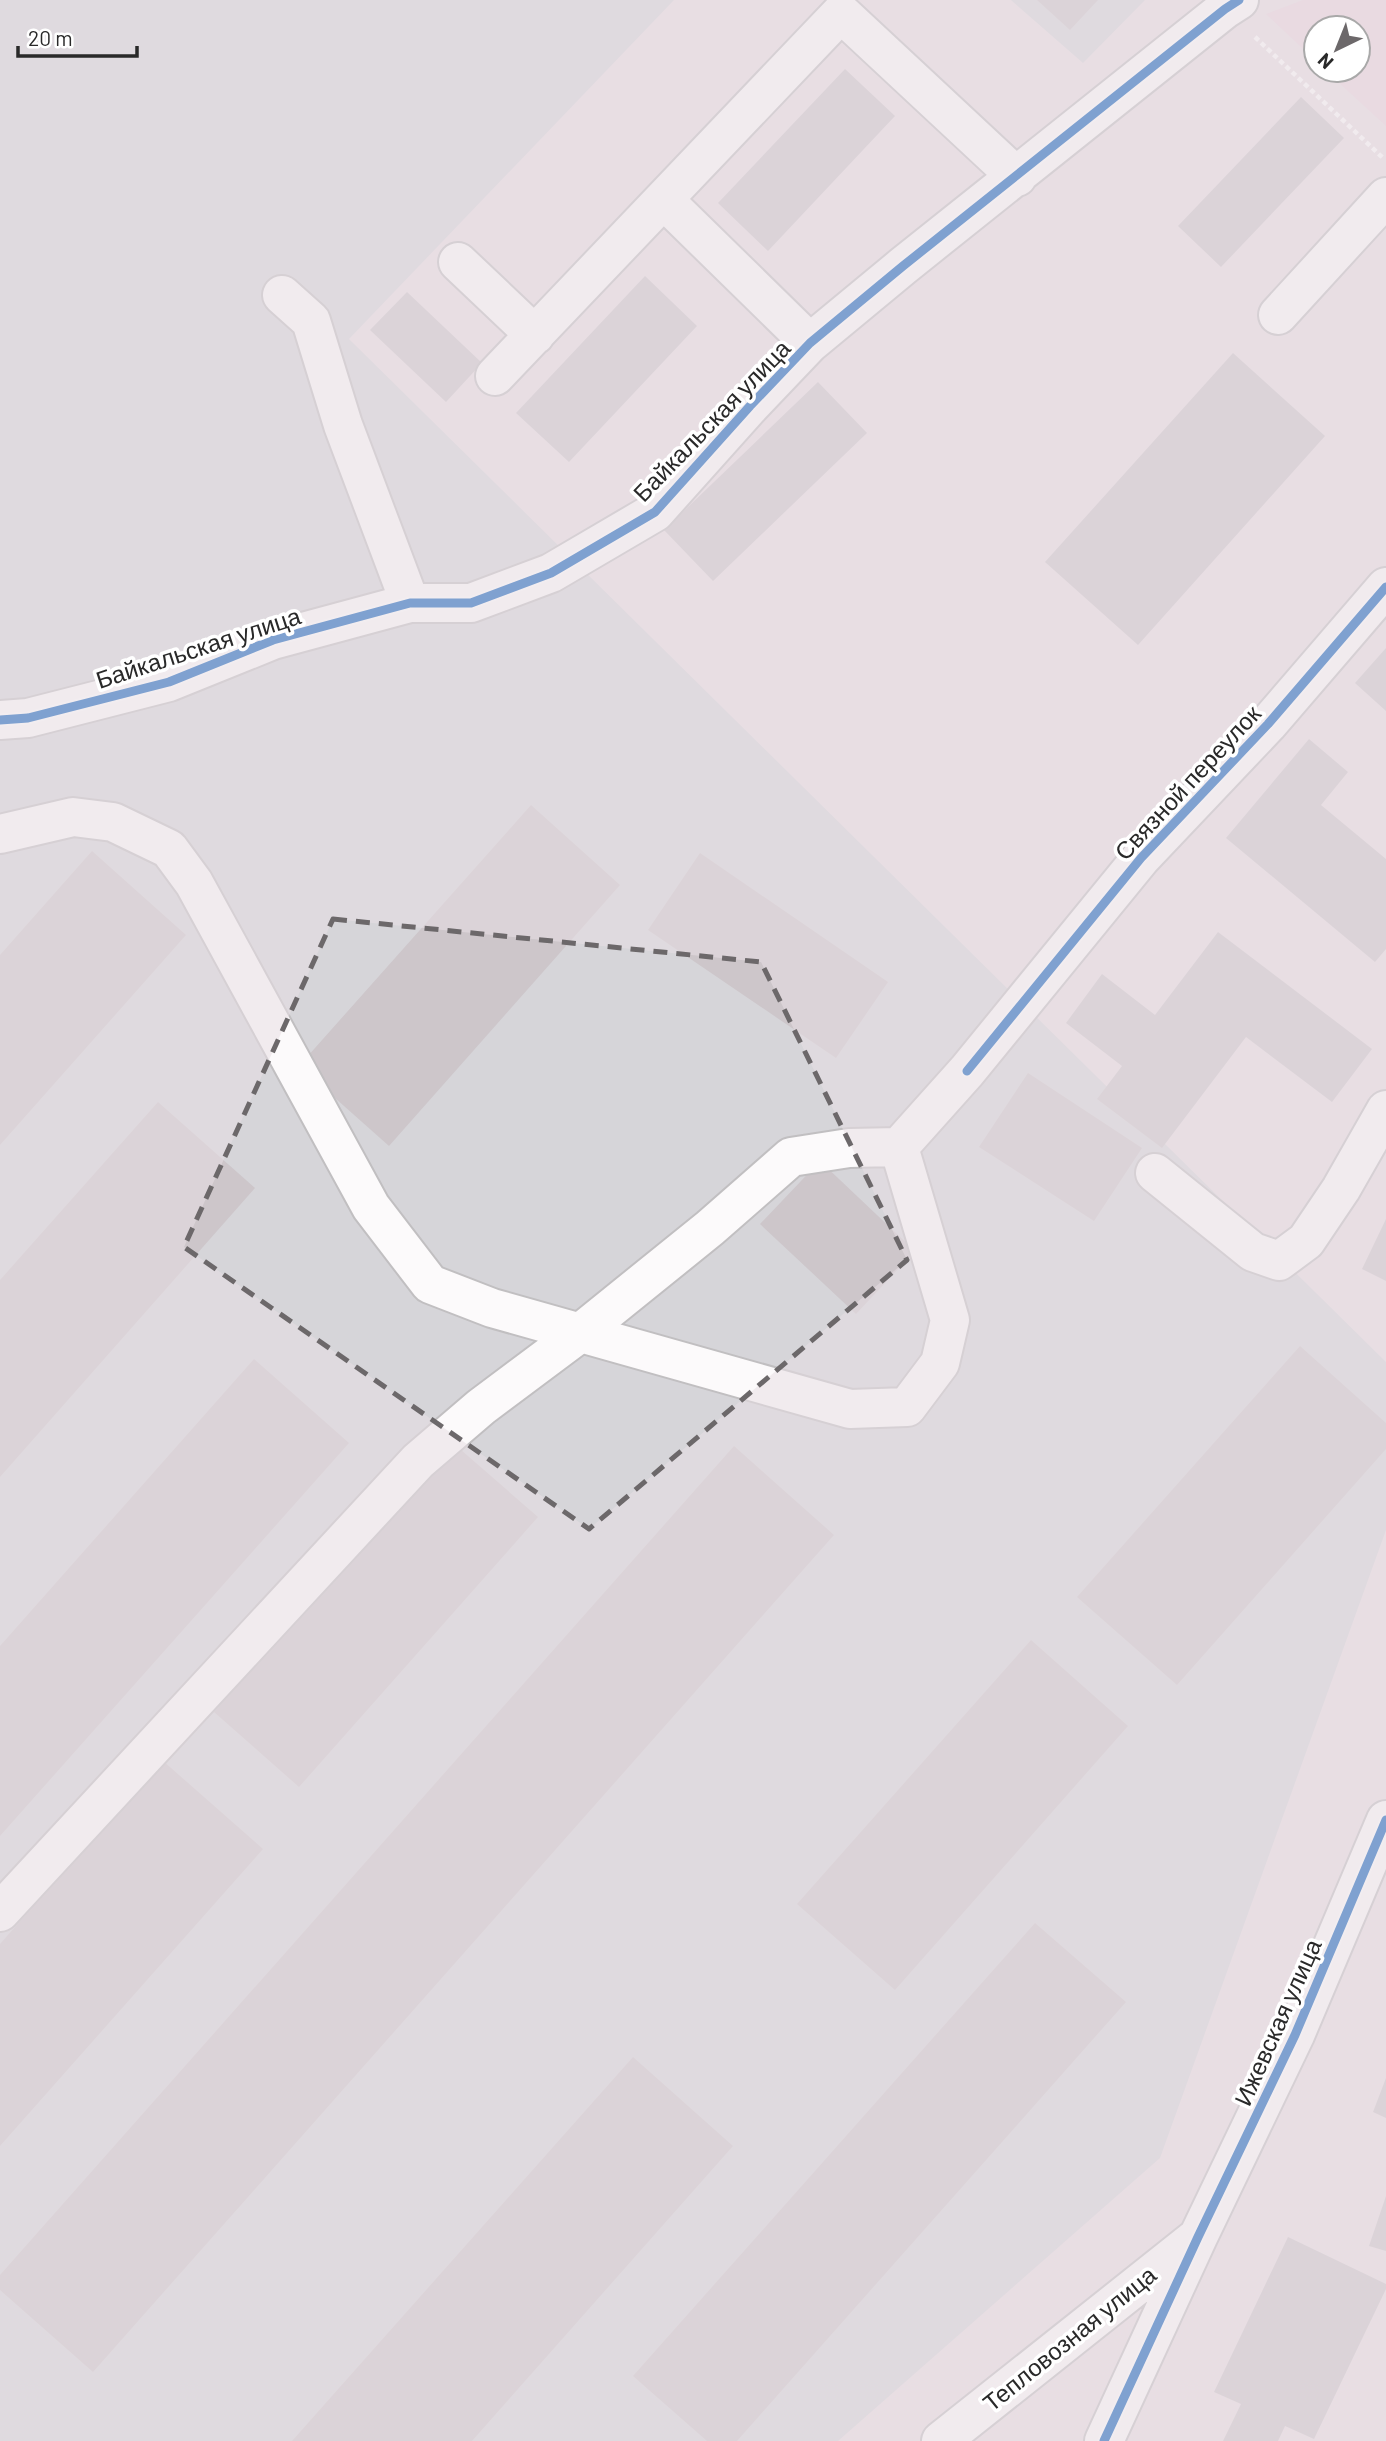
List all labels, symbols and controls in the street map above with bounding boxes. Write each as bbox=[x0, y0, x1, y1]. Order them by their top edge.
scale bar bbox=[18, 14, 136, 58]
north arrow bbox=[1302, 14, 1372, 84]
text: 20 m bbox=[28, 25, 73, 50]
text: N bbox=[1313, 49, 1338, 75]
street label: Байкальская улица bbox=[626, 333, 796, 507]
street label: Байкальская улица bbox=[92, 600, 305, 694]
street label: Связной переулок bbox=[1108, 698, 1266, 865]
street label: Ижевская улица bbox=[1227, 1934, 1327, 2110]
street label: Тепловозная улица bbox=[977, 2259, 1162, 2417]

